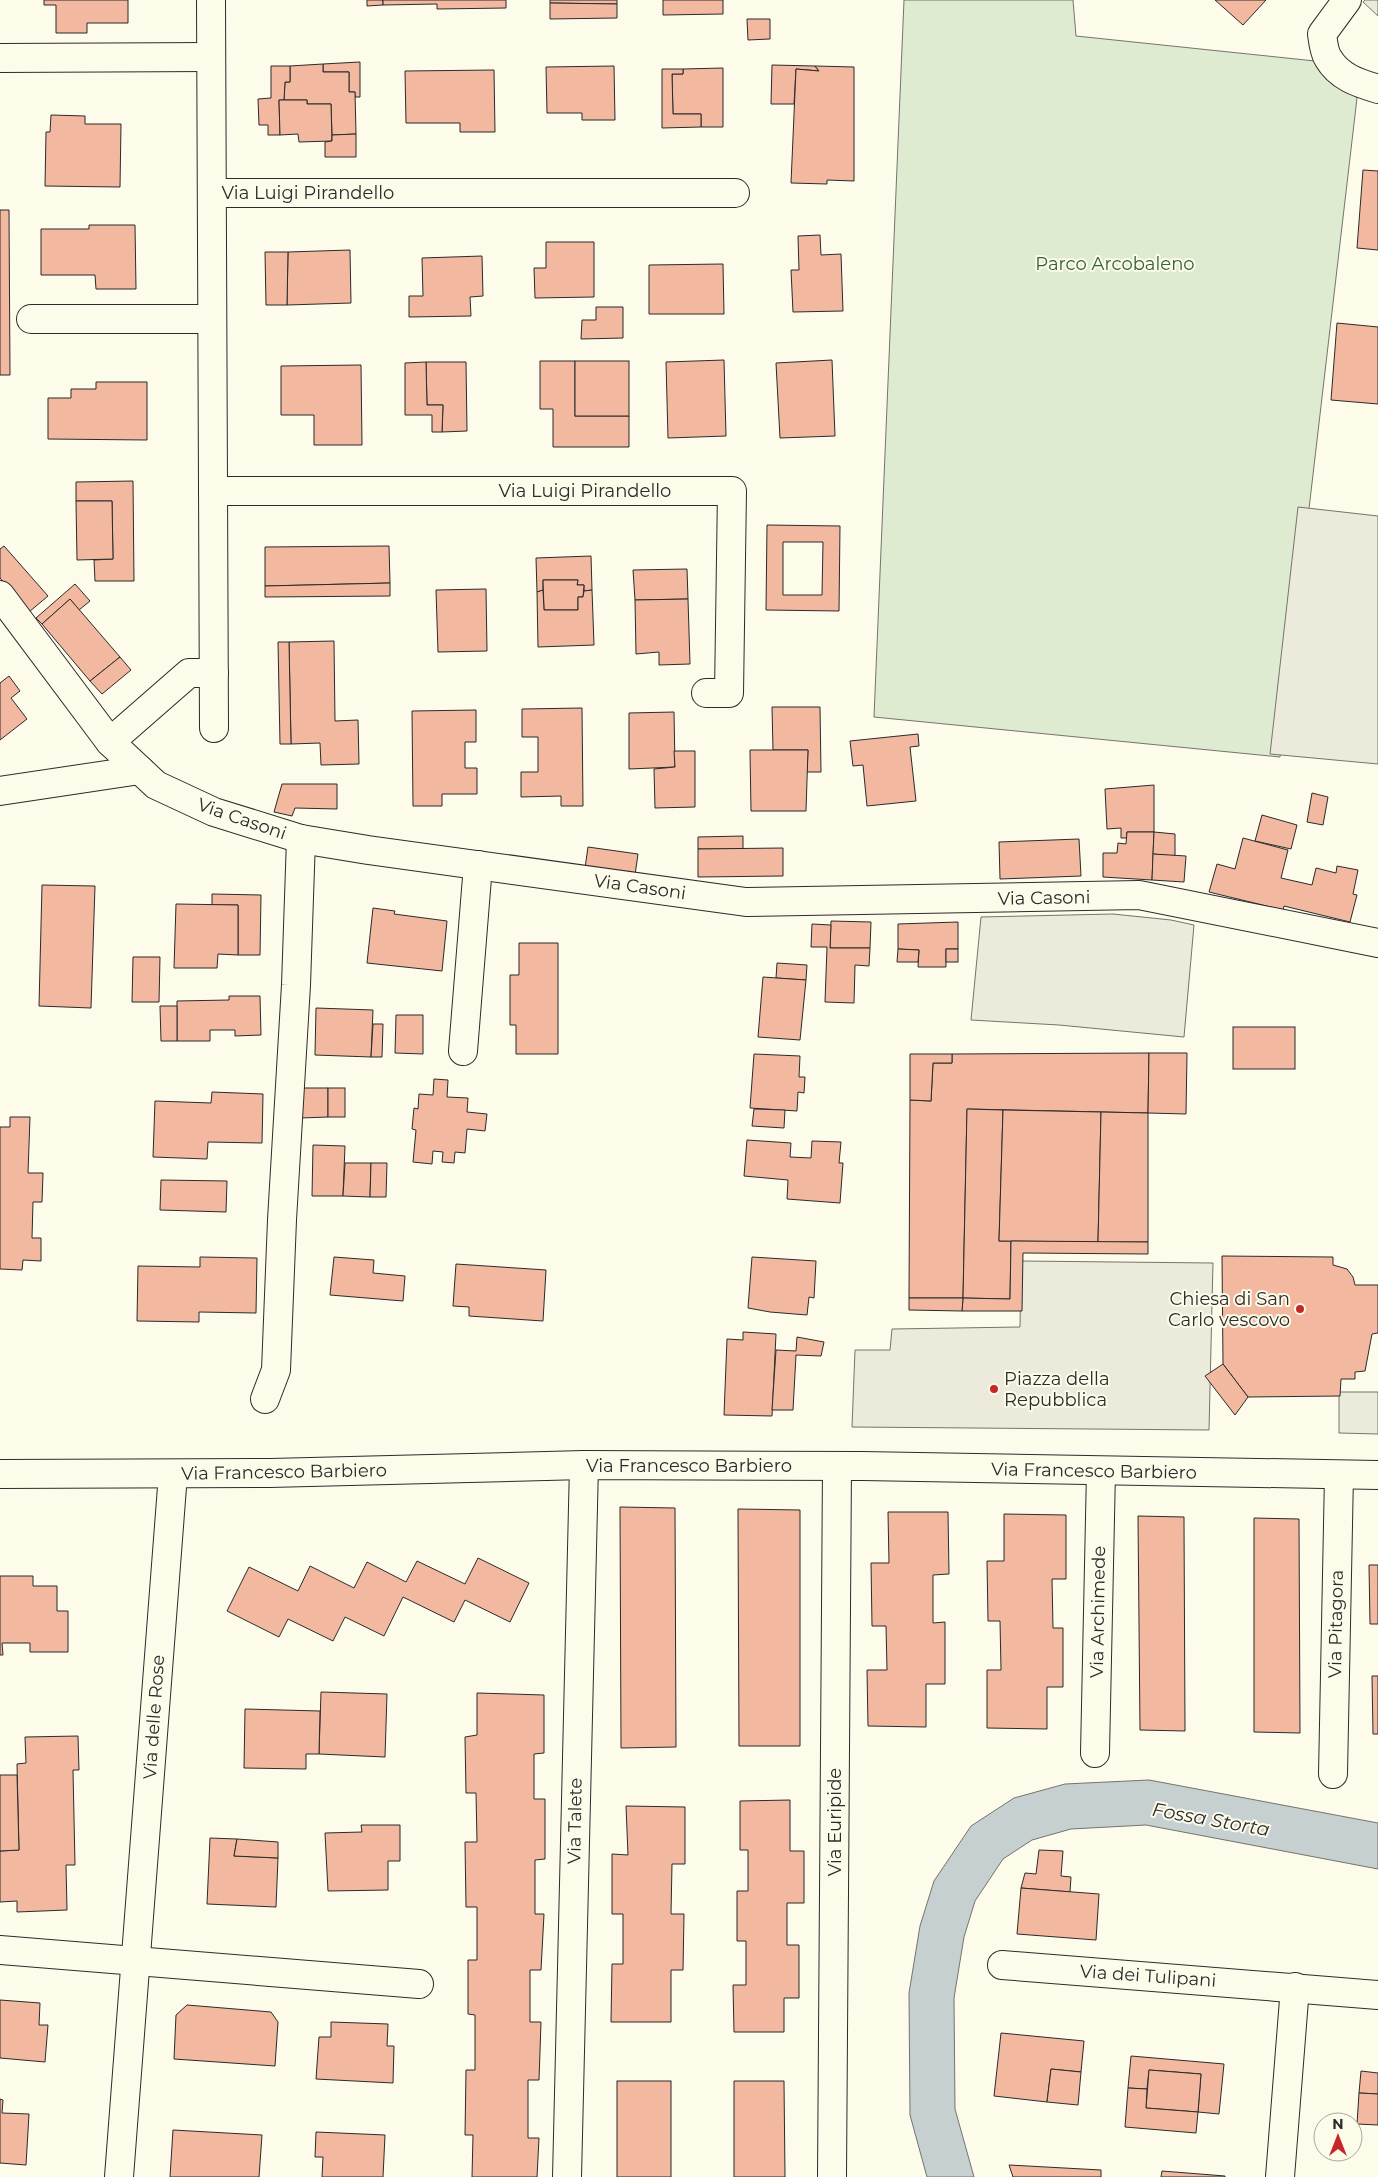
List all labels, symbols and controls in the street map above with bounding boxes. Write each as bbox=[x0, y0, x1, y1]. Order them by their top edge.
street label: Via Luigi Pirandello bbox=[222, 182, 394, 204]
park label: Parco Arcobaleno bbox=[1035, 253, 1195, 275]
street label: Via Luigi Pirandello bbox=[499, 480, 671, 502]
street label: Via Casoni bbox=[195, 794, 289, 844]
street label: Via Casoni bbox=[593, 870, 687, 904]
street label: Via Casoni bbox=[997, 886, 1091, 910]
place label: Chiesa di San Carlo vescovo bbox=[1168, 1288, 1290, 1331]
marker: Chiesa di San Carlo vescovo bbox=[1294, 1303, 1306, 1315]
place label: Piazza della Repubblica bbox=[1004, 1368, 1110, 1411]
marker: Piazza della Repubblica bbox=[988, 1383, 1000, 1395]
street label: Via Francesco Barbiero bbox=[586, 1455, 792, 1477]
street label: Via Francesco Barbiero bbox=[991, 1458, 1197, 1484]
street label: Via Francesco Barbiero bbox=[181, 1459, 387, 1485]
street label: Via Archimede bbox=[1086, 1546, 1110, 1678]
street label: Via Pitagora bbox=[1324, 1570, 1348, 1678]
street label: Via delle Rose bbox=[139, 1654, 169, 1780]
street label: Via Euripide bbox=[824, 1768, 846, 1876]
street label: Via Talete bbox=[563, 1777, 587, 1864]
water label: Fossa Storta bbox=[1150, 1798, 1272, 1841]
street label: Via dei Tulipani bbox=[1079, 1960, 1217, 1992]
north arrow bbox=[1313, 2112, 1363, 2162]
text: N bbox=[1332, 2115, 1344, 2133]

